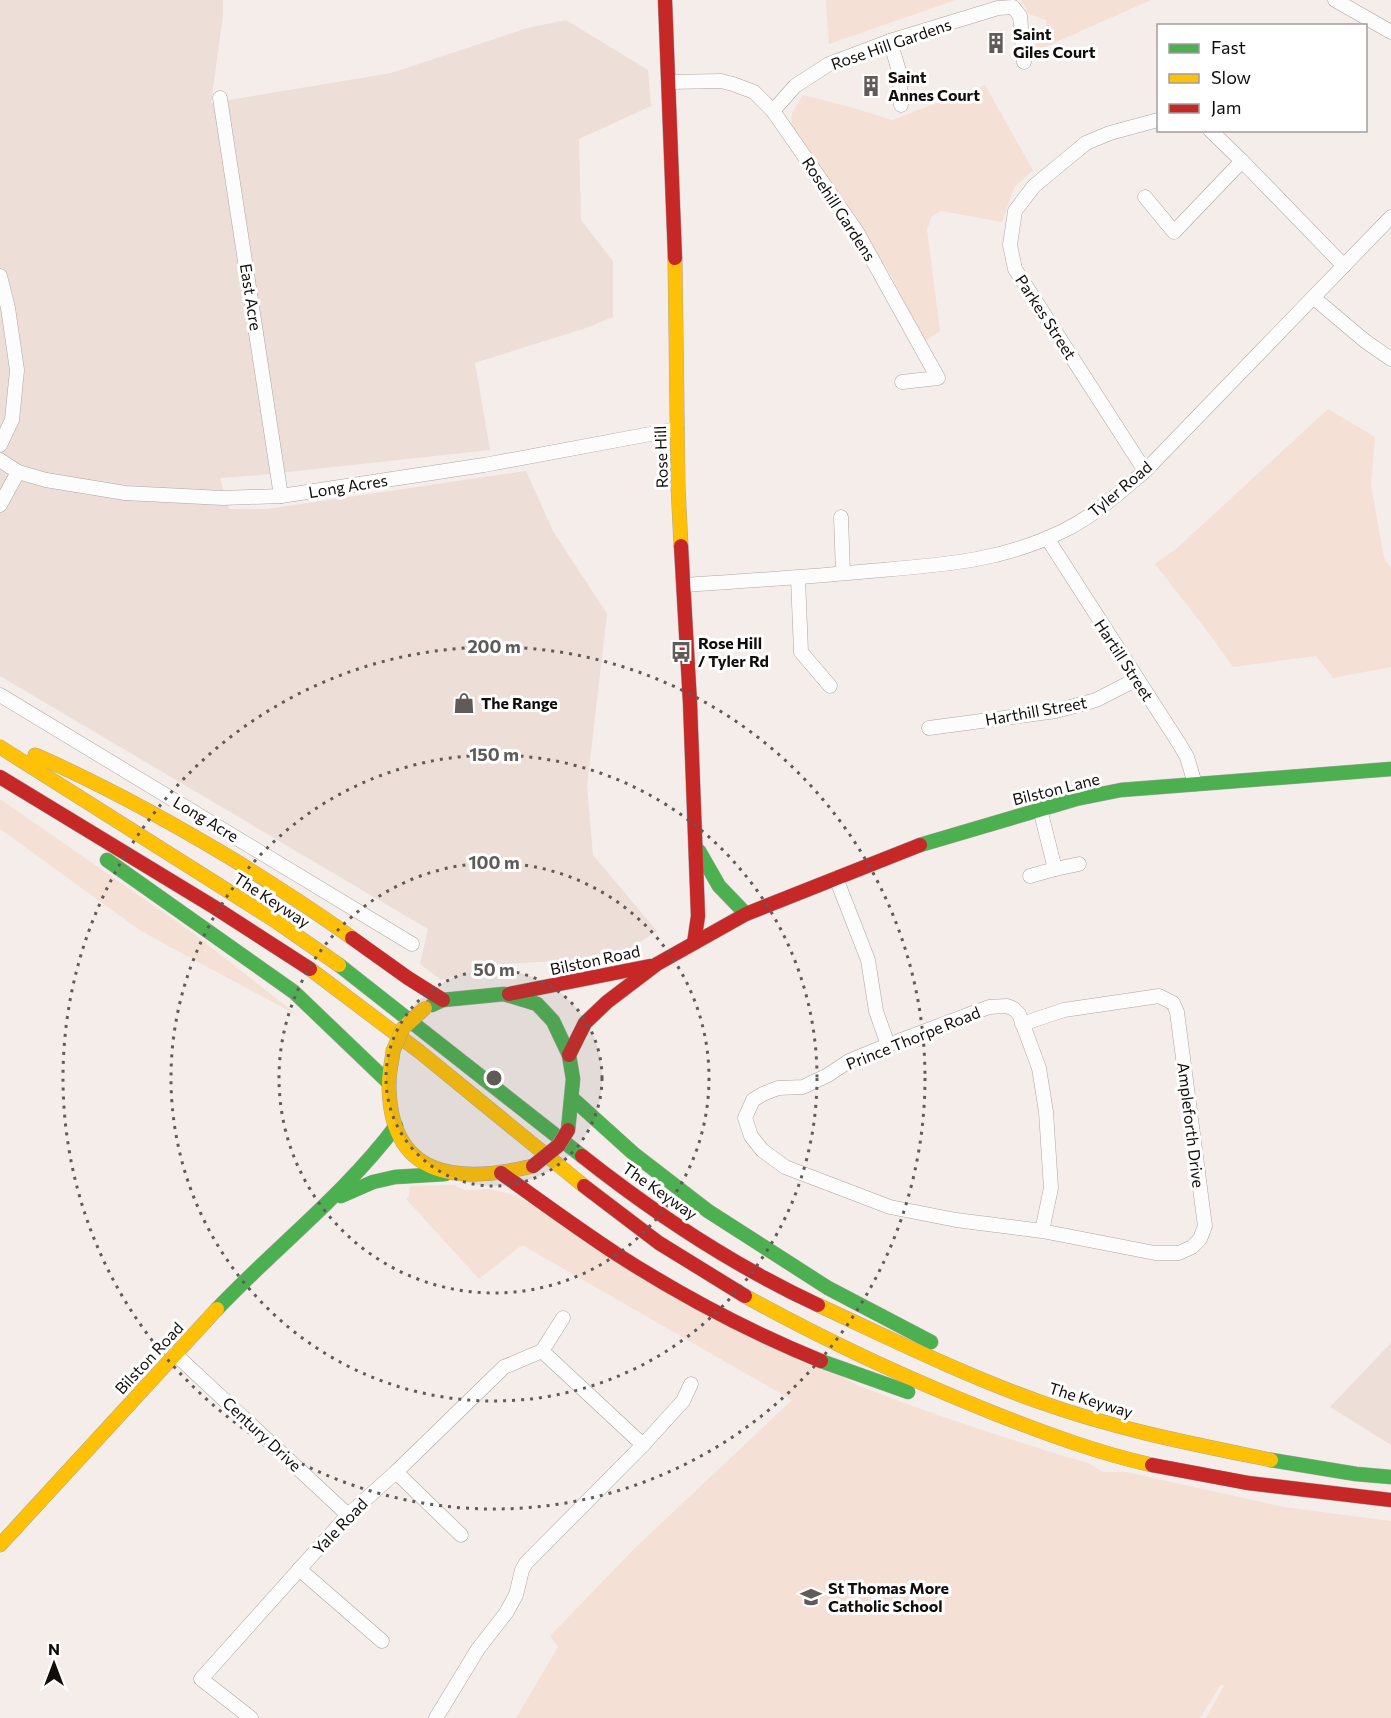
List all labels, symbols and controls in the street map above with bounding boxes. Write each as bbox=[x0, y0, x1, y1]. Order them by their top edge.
street label: Rose Hill Gardens bbox=[828, 14, 954, 73]
place label: Saint Giles Court bbox=[1013, 24, 1096, 61]
legend bbox=[1157, 24, 1367, 132]
building icon: Saint Giles Court bbox=[984, 31, 1008, 55]
text: Fast bbox=[1211, 36, 1246, 58]
text: Slow bbox=[1211, 66, 1251, 88]
place label: Saint Annes Court bbox=[888, 67, 980, 104]
building icon: Saint Annes Court bbox=[859, 74, 883, 98]
text: Jam bbox=[1211, 96, 1241, 118]
street label: Rosehill Gardens bbox=[799, 153, 880, 264]
street label: East Acre bbox=[237, 262, 266, 332]
street label: Parkes Street bbox=[1012, 271, 1081, 363]
street label: Rose Hill bbox=[650, 425, 671, 489]
street label: Tyler Road bbox=[1084, 457, 1155, 521]
street label: Long Acres bbox=[307, 470, 389, 501]
street label: Hartill Street bbox=[1091, 615, 1158, 705]
place label: Rose Hill / Tyler Rd bbox=[698, 633, 769, 670]
text: 200 m bbox=[467, 635, 521, 657]
bus stop icon: Rose Hill / Tyler Rd bbox=[669, 640, 693, 664]
shop icon: The Range bbox=[452, 691, 476, 715]
street label: Harthill Street bbox=[984, 692, 1089, 729]
place label: The Range bbox=[481, 693, 558, 712]
text: 150 m bbox=[469, 743, 519, 765]
street label: Bilston Lane bbox=[1010, 769, 1101, 809]
street label: Long Acre bbox=[170, 792, 242, 845]
text: 100 m bbox=[468, 851, 520, 873]
street label: The Keyway bbox=[231, 868, 314, 931]
street label: Bilston Road bbox=[548, 941, 642, 978]
text: 50 m bbox=[473, 958, 515, 980]
street label: Prince Thorpe Road bbox=[843, 1002, 983, 1073]
street label: Ampleforth Drive bbox=[1174, 1061, 1209, 1189]
centre of rings bbox=[484, 1068, 504, 1088]
street label: The Keyway bbox=[619, 1158, 701, 1223]
street label: Bilston Road bbox=[111, 1318, 187, 1398]
street label: The Keyway bbox=[1047, 1378, 1135, 1421]
street label: Century Drive bbox=[219, 1392, 306, 1475]
street label: Yale Road bbox=[308, 1494, 371, 1557]
place label: St Thomas More Catholic School bbox=[828, 1578, 949, 1615]
school or university icon: St Thomas More Catholic School bbox=[799, 1585, 823, 1609]
north arrow bbox=[24, 1634, 84, 1694]
text: N bbox=[48, 1639, 60, 1658]

